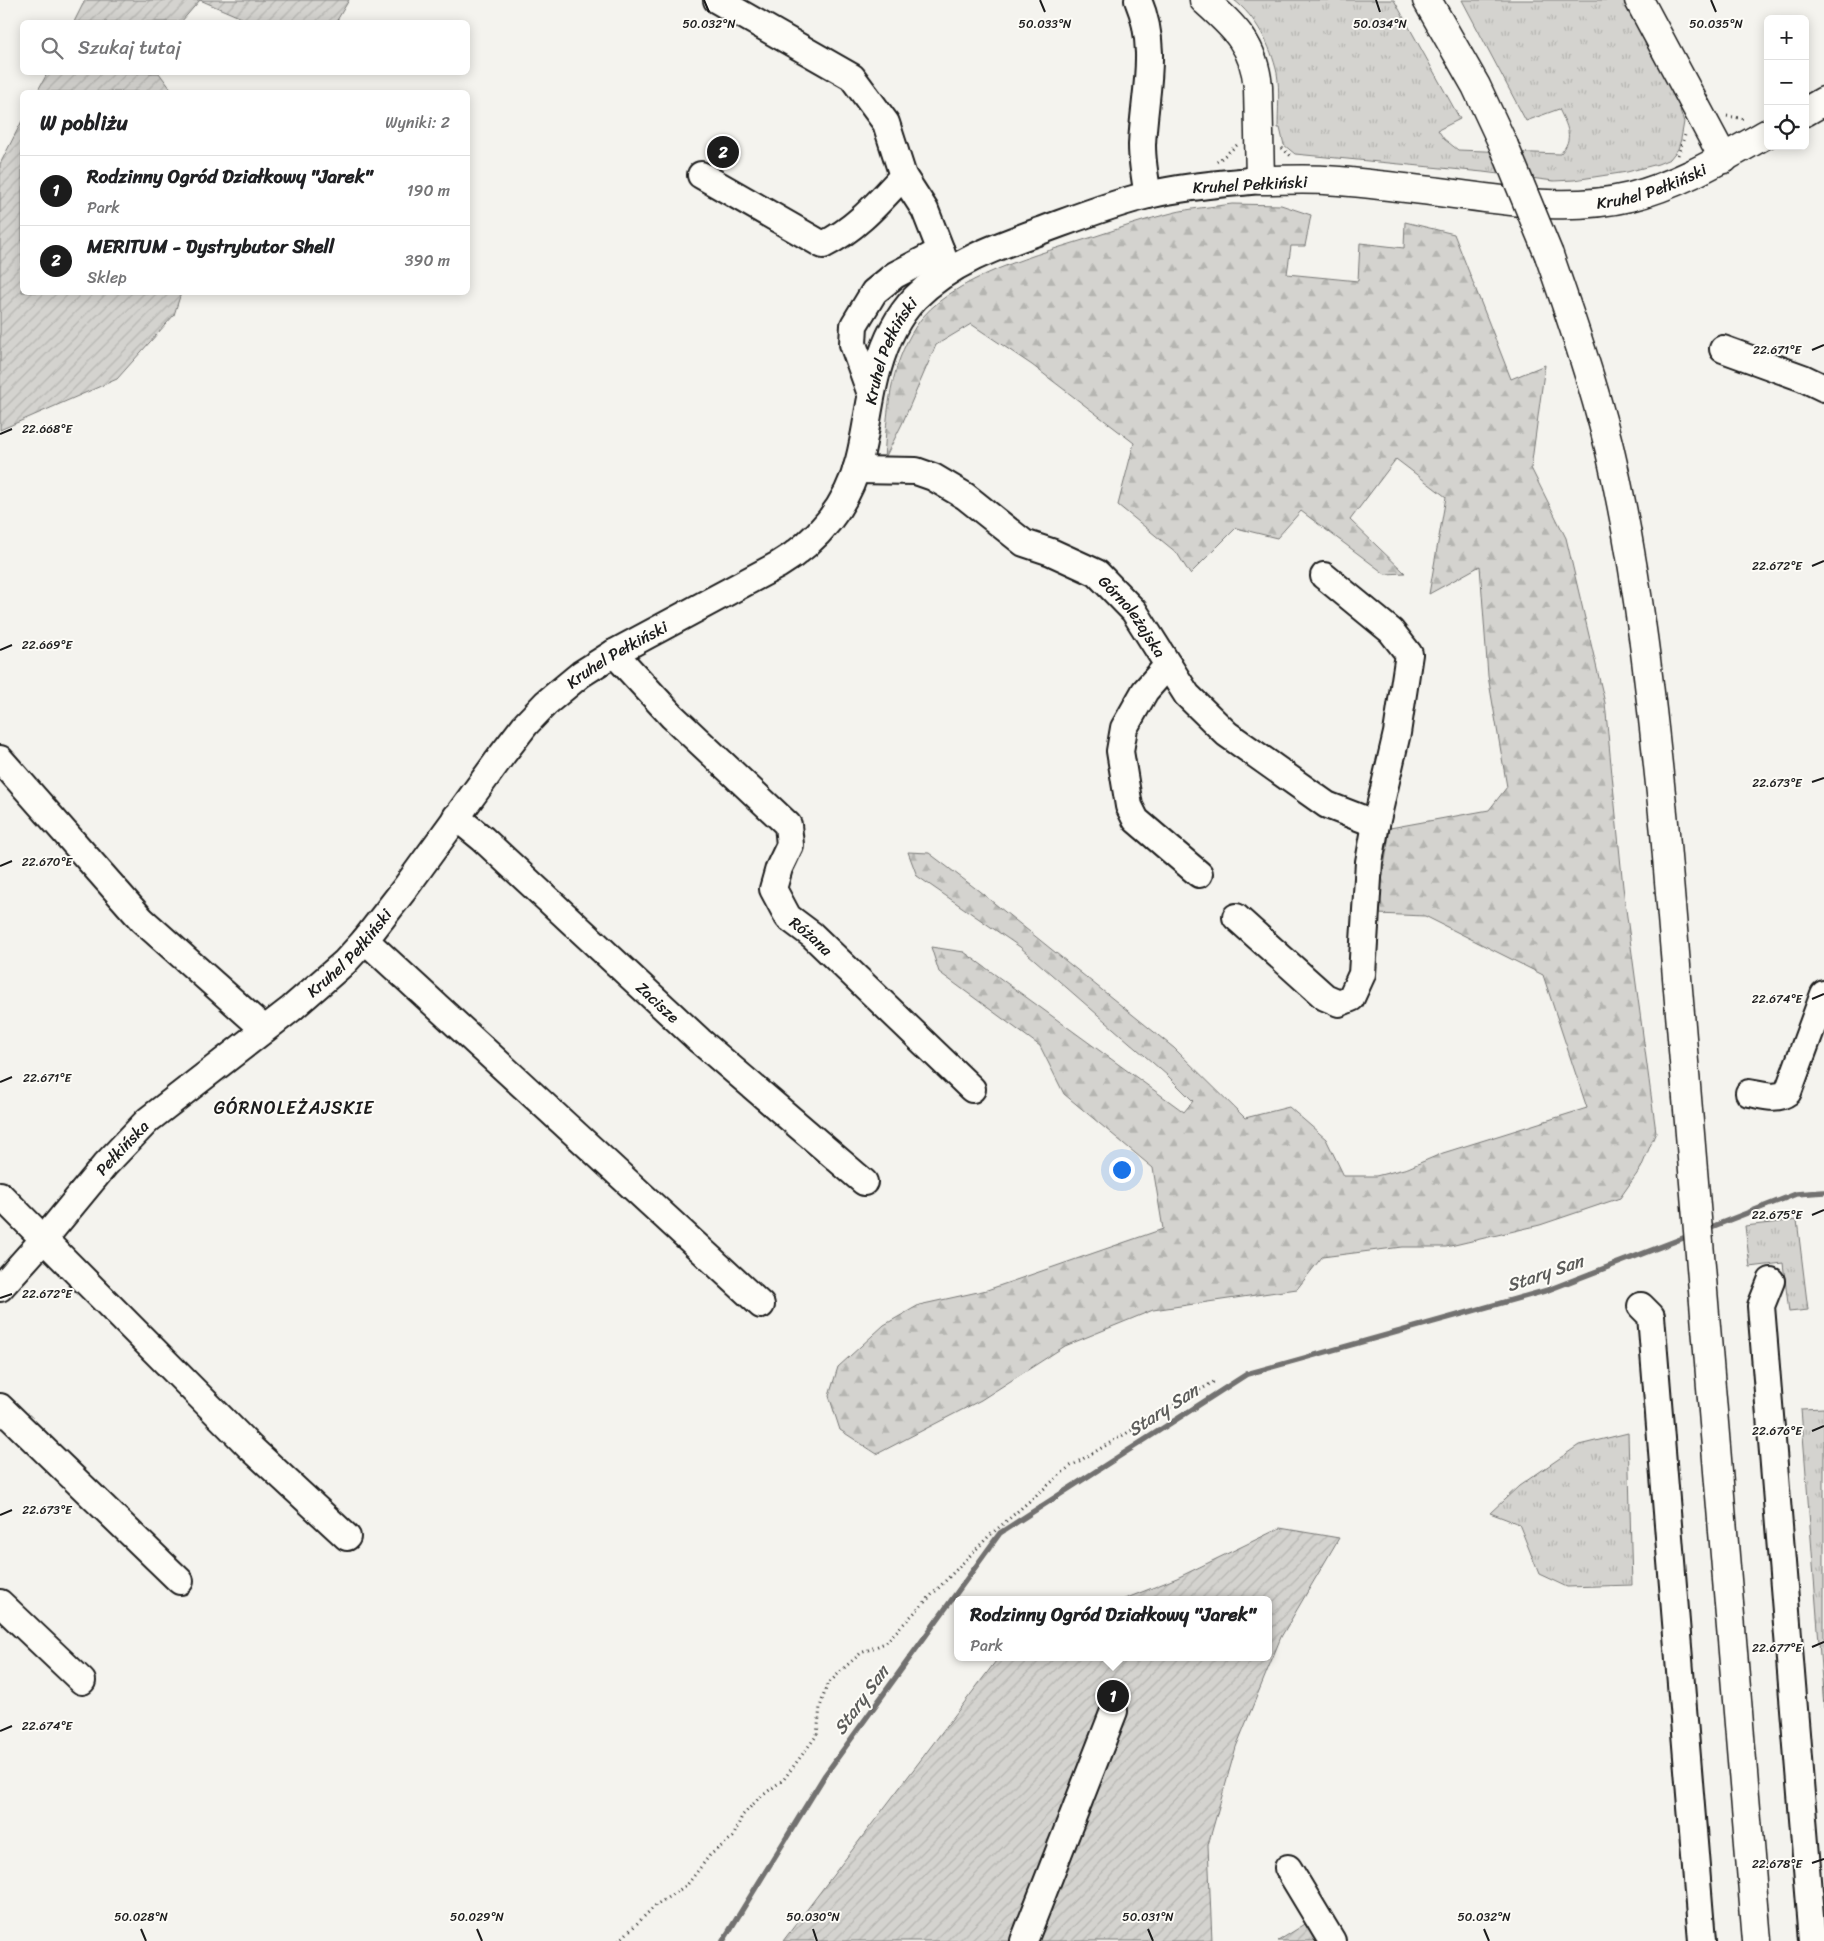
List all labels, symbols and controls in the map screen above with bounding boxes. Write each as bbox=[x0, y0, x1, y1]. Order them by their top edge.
text: 50.032°N bbox=[682, 13, 736, 35]
text: 50.033°N bbox=[1019, 13, 1072, 35]
text: 50.034°N bbox=[1353, 13, 1408, 35]
text: 50.035°N bbox=[1689, 13, 1743, 35]
map controls bbox=[1764, 15, 1809, 150]
button: + bbox=[1764, 15, 1809, 60]
search box bbox=[20, 20, 470, 75]
text: Szukaj tutaj bbox=[78, 31, 181, 64]
icon: search bbox=[38, 34, 66, 62]
button: − bbox=[1764, 60, 1809, 105]
text: W pobliżu bbox=[40, 104, 128, 142]
button: locate bbox=[1764, 105, 1809, 150]
text: Wyniki: 2 bbox=[385, 108, 450, 137]
pin: 2 bbox=[707, 133, 739, 171]
street label: Kruhel Pełkiński bbox=[1595, 155, 1712, 218]
text: Rodzinny Ogród Działkowy "Jarek" bbox=[87, 160, 373, 193]
street label: Kruhel Pełkiński bbox=[1192, 167, 1309, 202]
text: 1 bbox=[53, 176, 59, 205]
text: 190 m bbox=[407, 176, 450, 205]
text: Park bbox=[87, 193, 120, 222]
text: MERITUM - Dystrybutor Shell bbox=[87, 230, 334, 263]
text: 2 bbox=[51, 246, 61, 275]
text: 390 m bbox=[405, 246, 450, 275]
text: Sklep bbox=[87, 263, 127, 292]
street label: Kruhel Pełkiński bbox=[856, 290, 925, 407]
text: 22.671°E bbox=[1753, 339, 1802, 361]
text: 22.668°E bbox=[22, 418, 73, 440]
text: 22.672°E bbox=[1752, 555, 1803, 577]
street label: Górnoleżajska bbox=[1091, 568, 1174, 664]
street label: Kruhel Pełkiński bbox=[559, 612, 674, 696]
text: 22.669°E bbox=[22, 634, 73, 656]
text: 22.673°E bbox=[1752, 772, 1803, 794]
text: 22.670°E bbox=[22, 851, 74, 873]
street label: Kruhel Pełkiński bbox=[300, 902, 400, 1005]
street label: Różana bbox=[783, 909, 840, 964]
street label: Zacisze bbox=[629, 974, 687, 1031]
text: 22.674°E bbox=[1752, 988, 1804, 1010]
text: 22.671°E bbox=[23, 1067, 72, 1089]
district label: GÓRNOLEŻAJSKIE bbox=[214, 1092, 374, 1124]
street label: Pełkińska bbox=[88, 1113, 156, 1182]
your location bbox=[1109, 1157, 1135, 1183]
text: 22.675°E bbox=[1752, 1204, 1803, 1226]
water label: Stary San bbox=[1502, 1244, 1590, 1301]
text: 22.672°E bbox=[22, 1283, 73, 1305]
water label: Stary San bbox=[1121, 1374, 1207, 1445]
text: 22.676°E bbox=[1752, 1420, 1803, 1442]
text: 22.673°E bbox=[22, 1499, 73, 1521]
popup bbox=[954, 1596, 1272, 1661]
text: Rodzinny Ogród Działkowy "Jarek" bbox=[970, 1598, 1256, 1631]
text: Park bbox=[970, 1631, 1003, 1660]
text: 22.677°E bbox=[1752, 1637, 1803, 1659]
water label: Stary San bbox=[825, 1657, 899, 1742]
pin: 1 bbox=[1097, 1677, 1129, 1715]
text: 22.674°E bbox=[22, 1715, 74, 1737]
text: 22.678°E bbox=[1752, 1853, 1803, 1875]
text: 50.028°N bbox=[114, 1906, 169, 1928]
text: 50.029°N bbox=[450, 1906, 505, 1928]
text: 50.030°N bbox=[786, 1906, 841, 1928]
text: 50.031°N bbox=[1122, 1906, 1174, 1928]
text: 50.032°N bbox=[1457, 1906, 1511, 1928]

